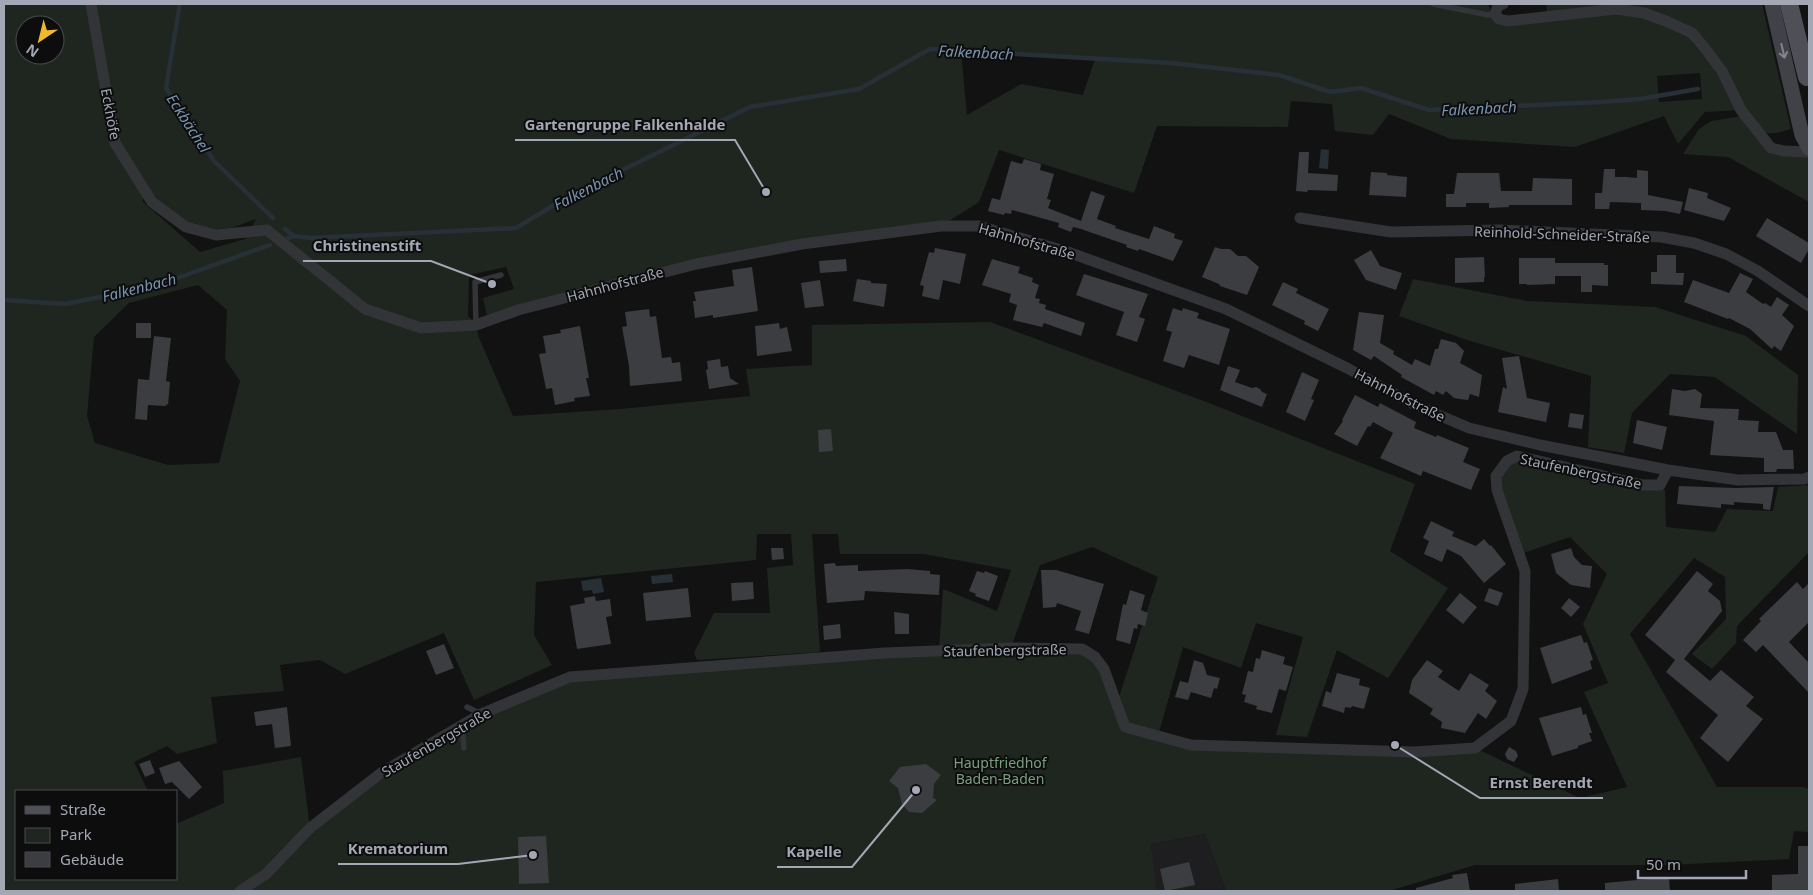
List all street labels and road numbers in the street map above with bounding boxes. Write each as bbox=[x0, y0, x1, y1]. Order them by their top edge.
street label: Eckhöfe bbox=[97, 87, 125, 141]
street label: Hahnhofstraße bbox=[977, 218, 1077, 264]
street label: Reinhold-Schneider-Straße bbox=[1474, 221, 1650, 247]
street label: Hahnhofstraße bbox=[565, 262, 666, 306]
street label: Hahnhofstraße bbox=[1351, 364, 1449, 426]
street label: Staufenbergstraße bbox=[1519, 449, 1643, 493]
street label: Staufenbergstraße bbox=[943, 639, 1067, 661]
street label: Staufenbergstraße bbox=[378, 703, 494, 781]

